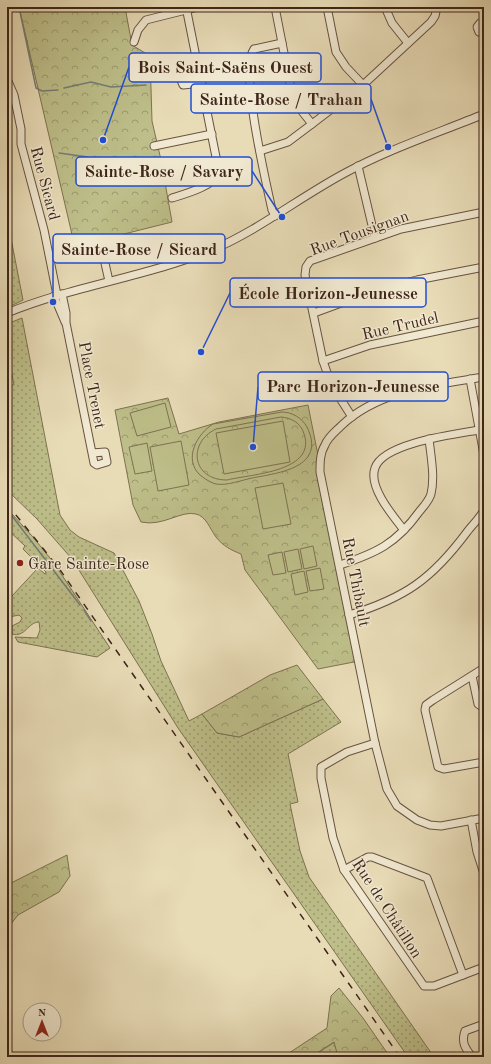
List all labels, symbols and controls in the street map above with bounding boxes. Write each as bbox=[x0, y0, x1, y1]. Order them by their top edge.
callout: Bois Saint-Saëns Ouest bbox=[129, 53, 321, 82]
text: Bois Saint-Saëns Ouest bbox=[137, 60, 313, 77]
callout: Sainte-Rose / Trahan bbox=[191, 84, 371, 113]
text: Sainte-Rose / Trahan bbox=[199, 92, 363, 109]
street label: Rue Sicard bbox=[27, 145, 62, 222]
callout: Sainte-Rose / Savary bbox=[76, 157, 252, 186]
text: Sainte-Rose / Savary bbox=[84, 164, 244, 181]
street label: Rue Tousignan bbox=[308, 208, 411, 259]
callout: Sainte-Rose / Sicard bbox=[53, 234, 225, 263]
text: Sainte-Rose / Sicard bbox=[61, 242, 217, 259]
callout: École Horizon-Jeunesse bbox=[230, 278, 426, 307]
text: École Horizon-Jeunesse bbox=[238, 283, 418, 303]
street label: Rue Trudel bbox=[360, 310, 440, 344]
street label: Place Trenet bbox=[75, 340, 107, 431]
callout: Parc Horizon-Jeunesse bbox=[258, 372, 448, 401]
text: Parc Horizon-Jeunesse bbox=[266, 379, 440, 396]
street label: Rue Thibault bbox=[339, 536, 372, 629]
place label: Gare Sainte-Rose bbox=[28, 557, 149, 573]
marker: Gare Sainte-Rose bbox=[15, 558, 25, 568]
street label: Rue de Châtillon bbox=[348, 857, 424, 962]
north arrow bbox=[22, 1002, 62, 1042]
text: N bbox=[38, 1008, 47, 1019]

